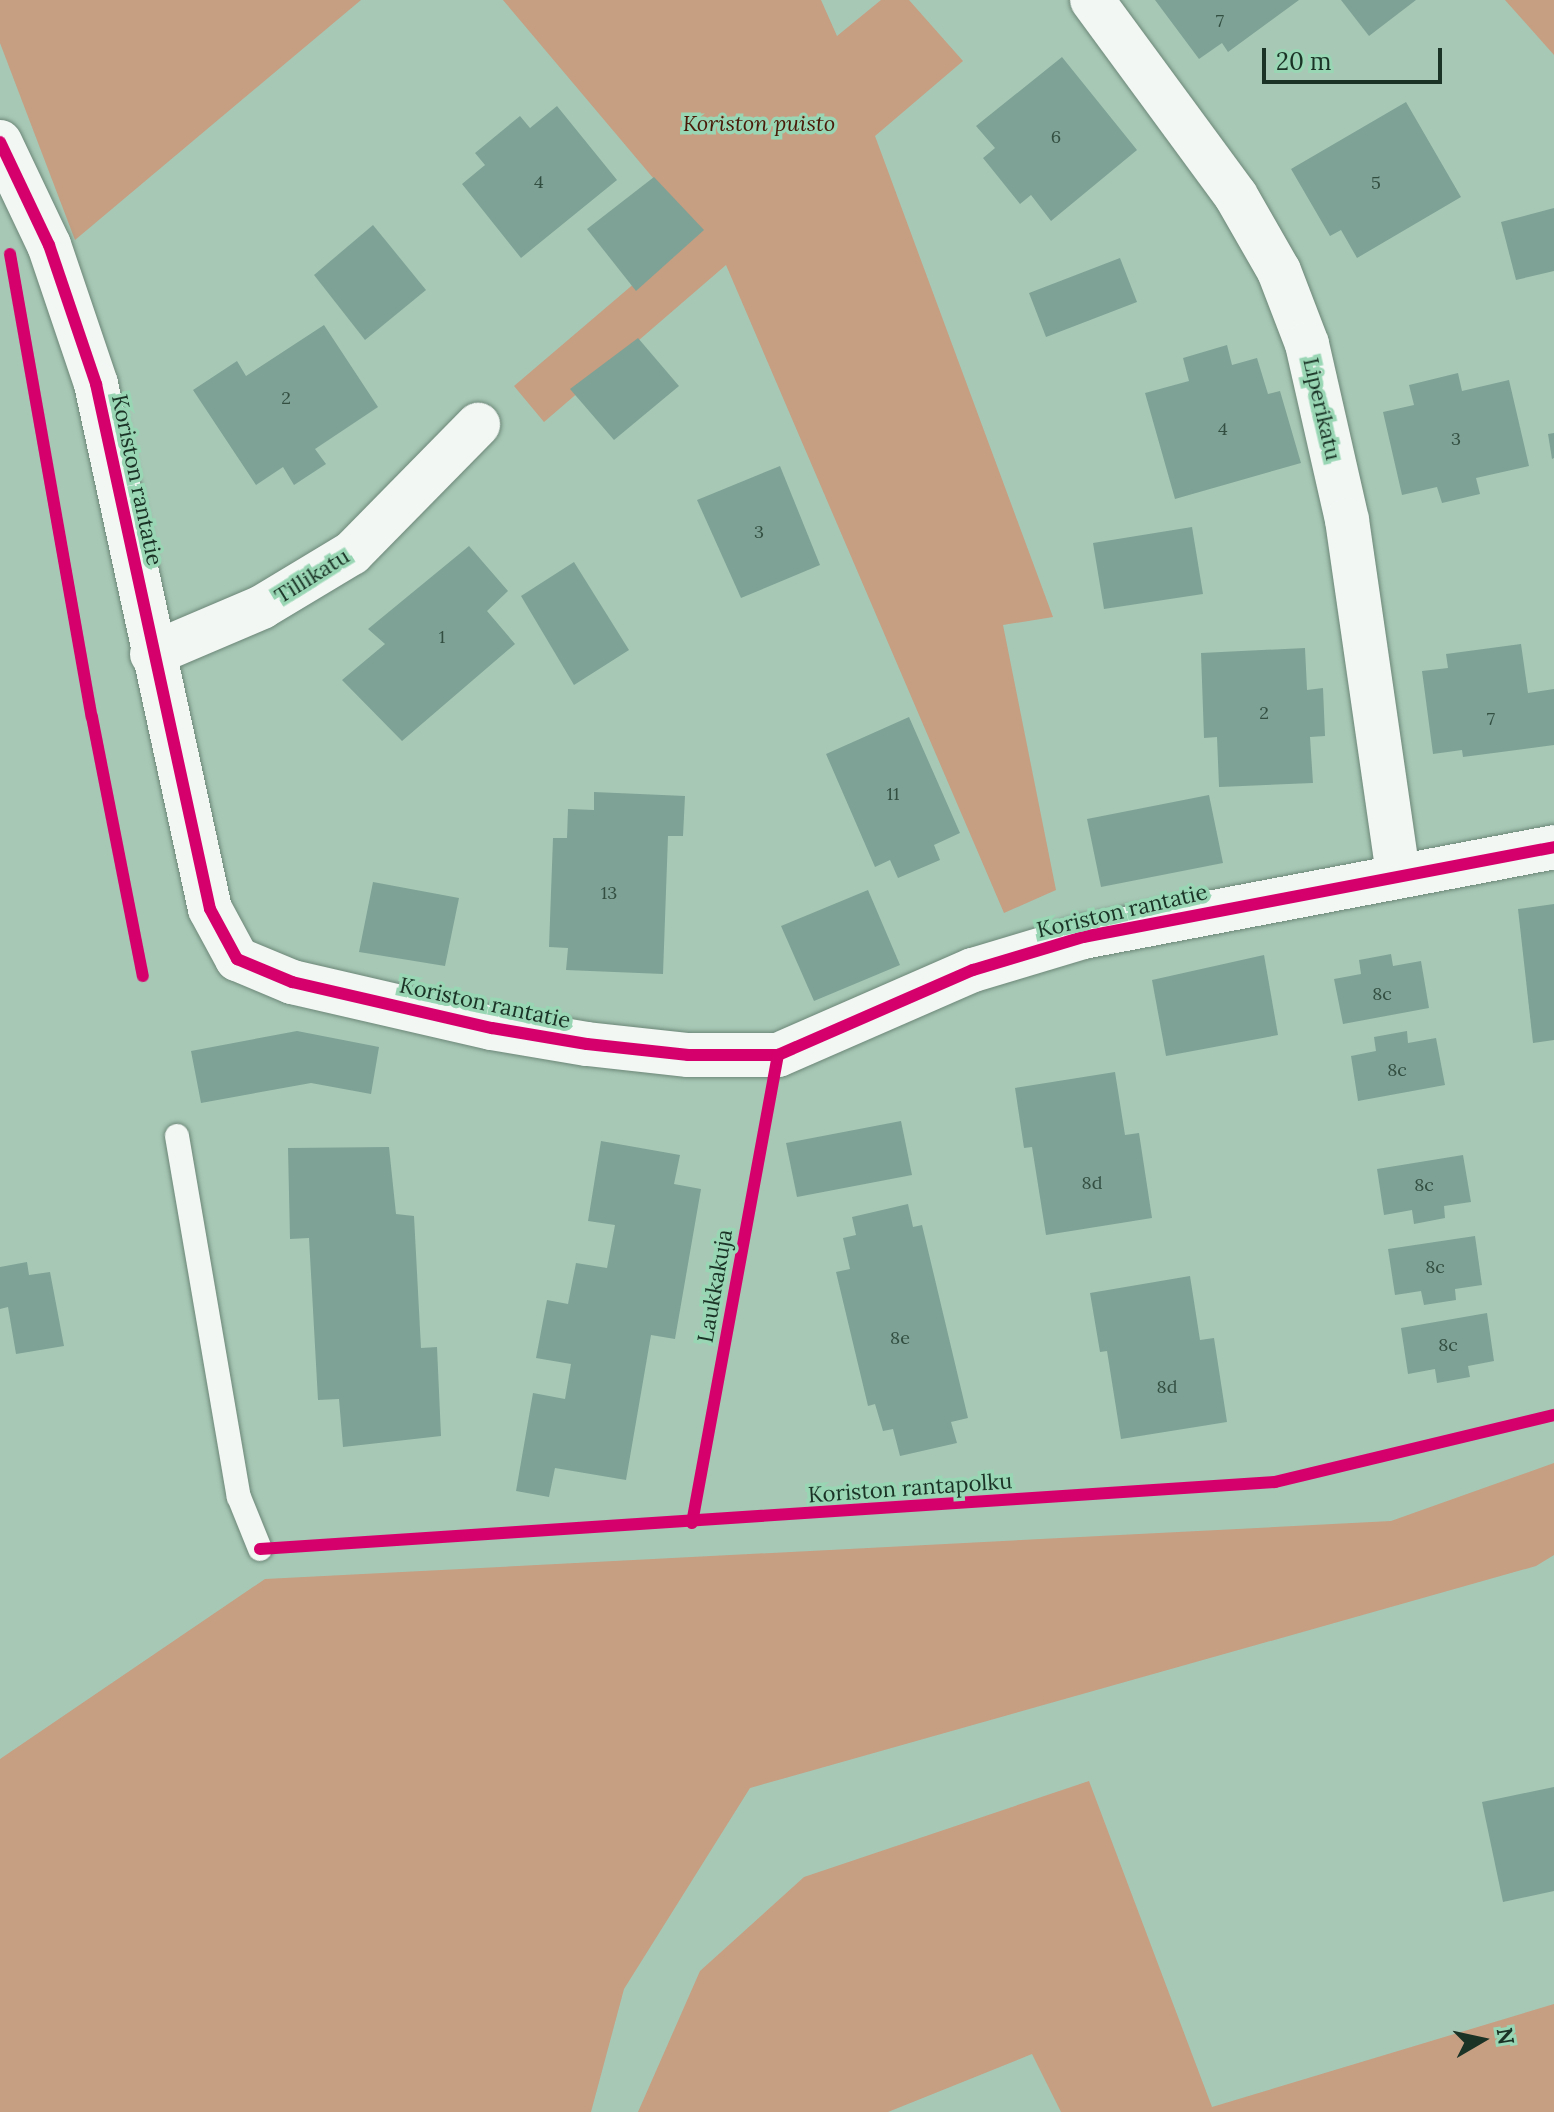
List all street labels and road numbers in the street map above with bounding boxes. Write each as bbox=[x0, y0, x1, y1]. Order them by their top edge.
street label: Liperikatu bbox=[1297, 355, 1347, 463]
street label: Koriston rantatie bbox=[106, 392, 168, 568]
street label: Tillikatu bbox=[270, 543, 354, 609]
street label: Koriston rantatie bbox=[1034, 879, 1210, 943]
street label: Koriston rantatie bbox=[397, 972, 573, 1034]
street label: Laukkakuja bbox=[692, 1227, 738, 1345]
street label: Koriston rantapolku bbox=[807, 1468, 1013, 1508]

